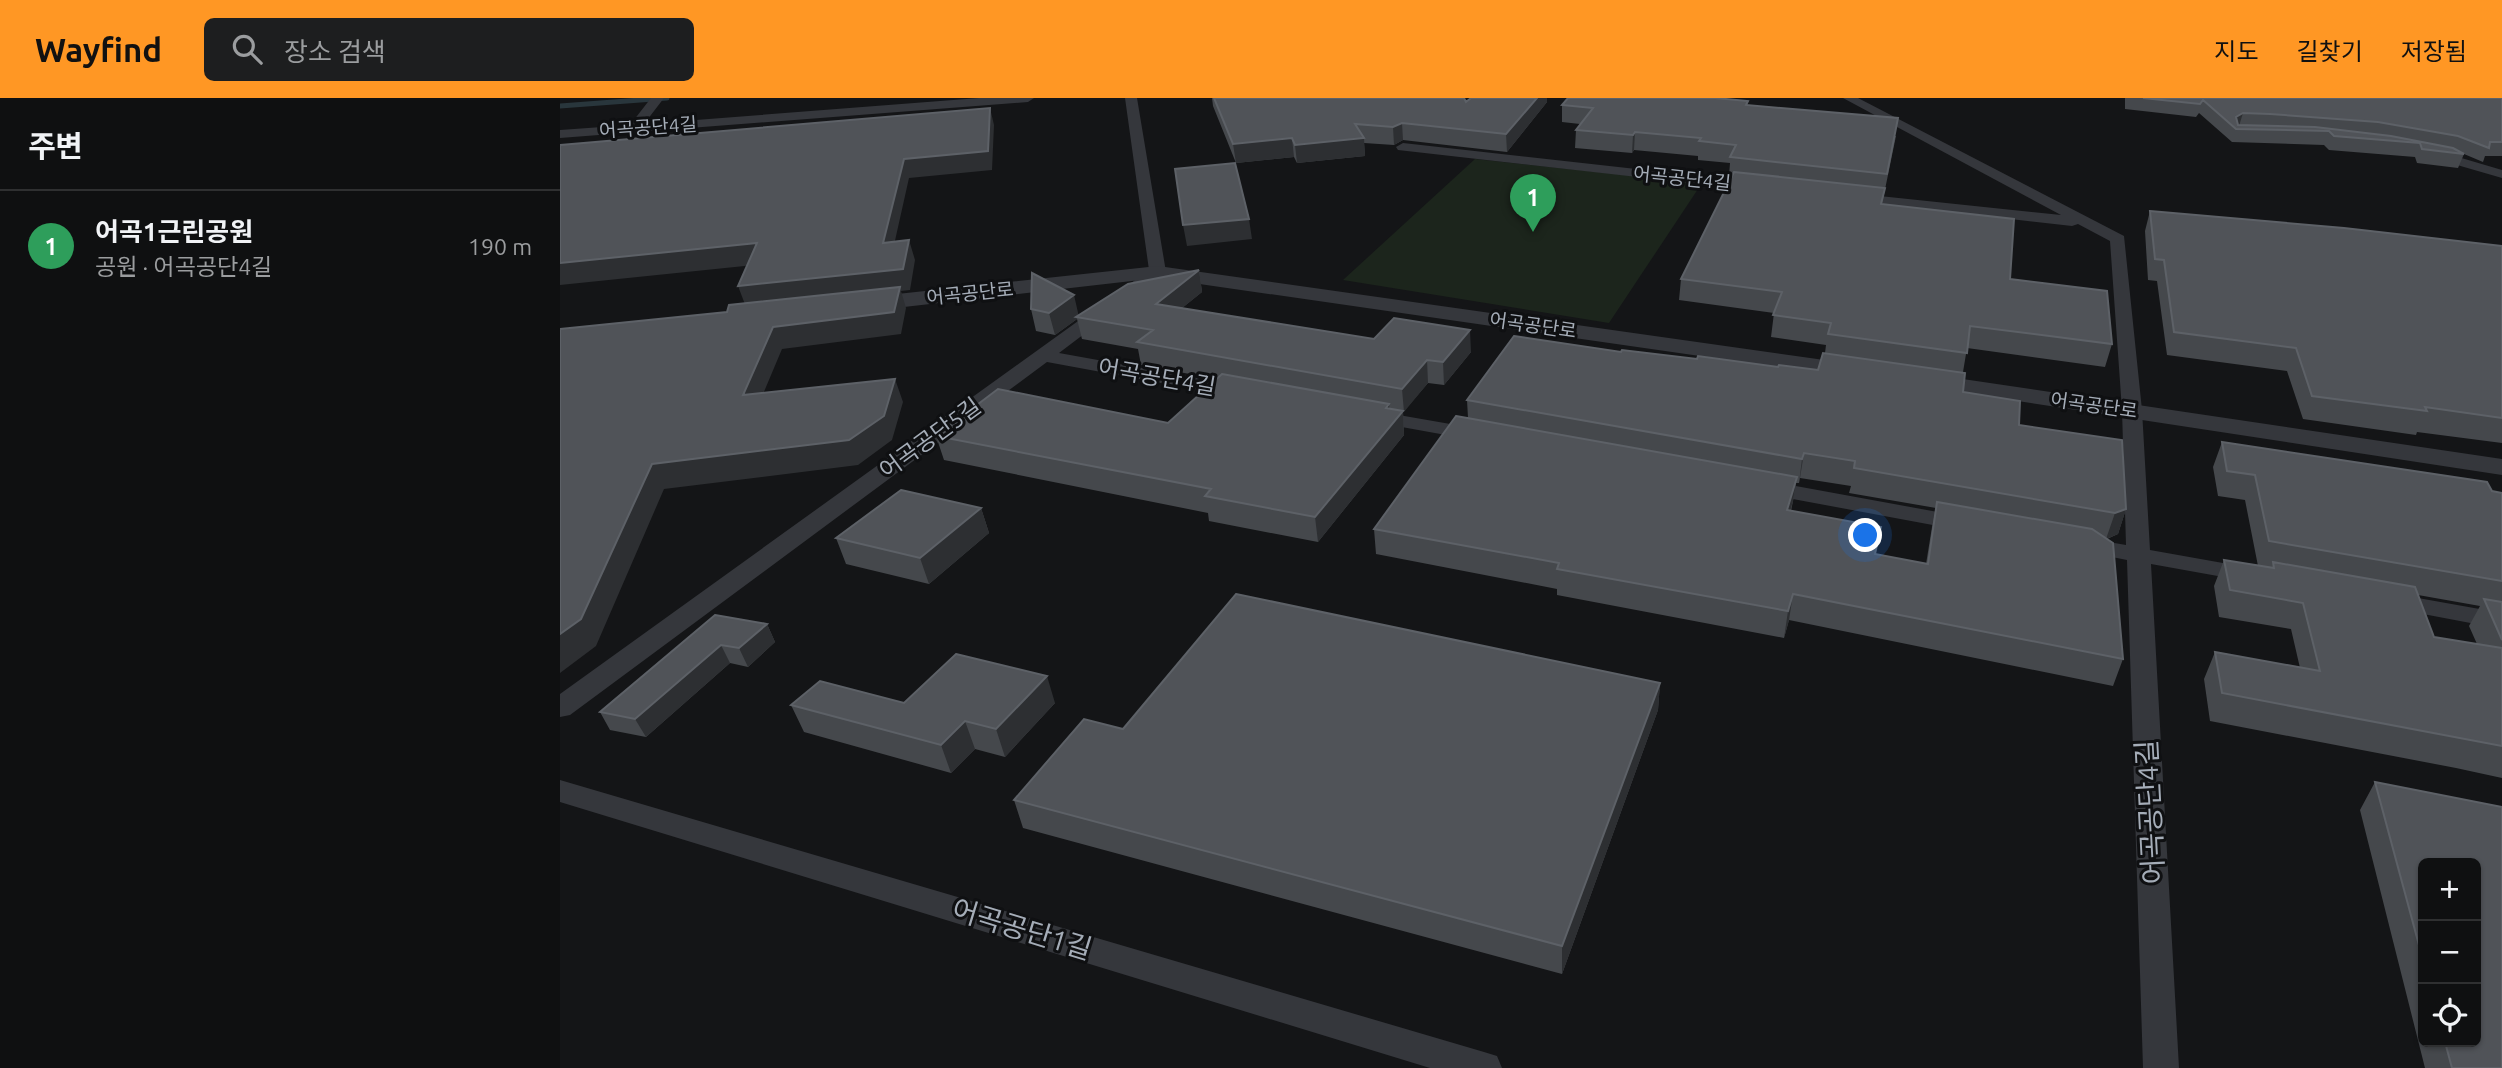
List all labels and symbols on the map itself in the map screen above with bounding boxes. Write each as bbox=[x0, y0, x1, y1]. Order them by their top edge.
street label: 어곡공단4길 bbox=[598, 113, 698, 141]
street label: 어곡공단4길 bbox=[1632, 162, 1732, 194]
pin: 1 bbox=[1510, 174, 1556, 232]
street label: 어곡공단로 bbox=[925, 277, 1015, 309]
street label: 어곡공단로 bbox=[1488, 308, 1578, 342]
street label: 어곡공단4길 bbox=[1096, 354, 1218, 399]
street label: 어곡공단로 bbox=[2049, 388, 2139, 422]
street label: 어곡공단5길 bbox=[874, 393, 985, 483]
your location bbox=[1848, 518, 1882, 552]
street label: 어곡공단4길 bbox=[2130, 739, 2169, 885]
street label: 어곡공단1길 bbox=[948, 893, 1096, 964]

